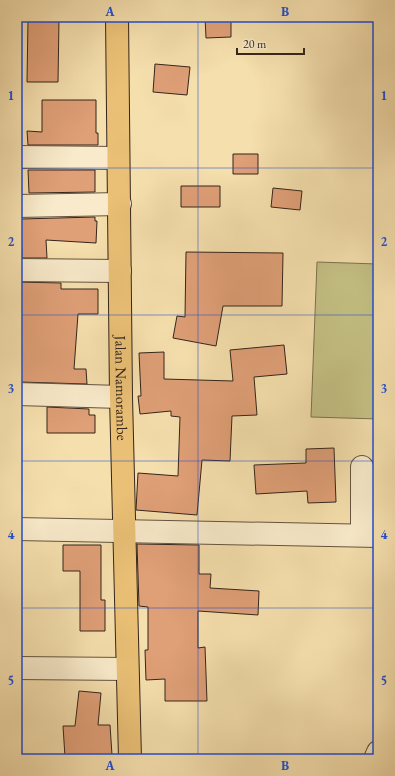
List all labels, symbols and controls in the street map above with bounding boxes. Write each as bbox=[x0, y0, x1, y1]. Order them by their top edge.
text: A bbox=[104, 3, 115, 20]
text: B bbox=[281, 3, 289, 20]
scale bar bbox=[237, 30, 304, 56]
text: 20 m bbox=[243, 36, 267, 52]
text: 1 bbox=[8, 87, 15, 104]
text: 1 bbox=[381, 87, 388, 104]
text: 2 bbox=[8, 233, 15, 250]
text: 2 bbox=[381, 233, 388, 250]
street label: Jalan Namorambe bbox=[111, 333, 132, 441]
text: 3 bbox=[8, 380, 15, 397]
text: 3 bbox=[381, 380, 388, 397]
text: 4 bbox=[8, 526, 15, 543]
text: 4 bbox=[381, 526, 388, 543]
text: 5 bbox=[8, 672, 14, 689]
text: 5 bbox=[381, 672, 387, 689]
text: A bbox=[104, 757, 115, 774]
text: B bbox=[281, 757, 289, 774]

